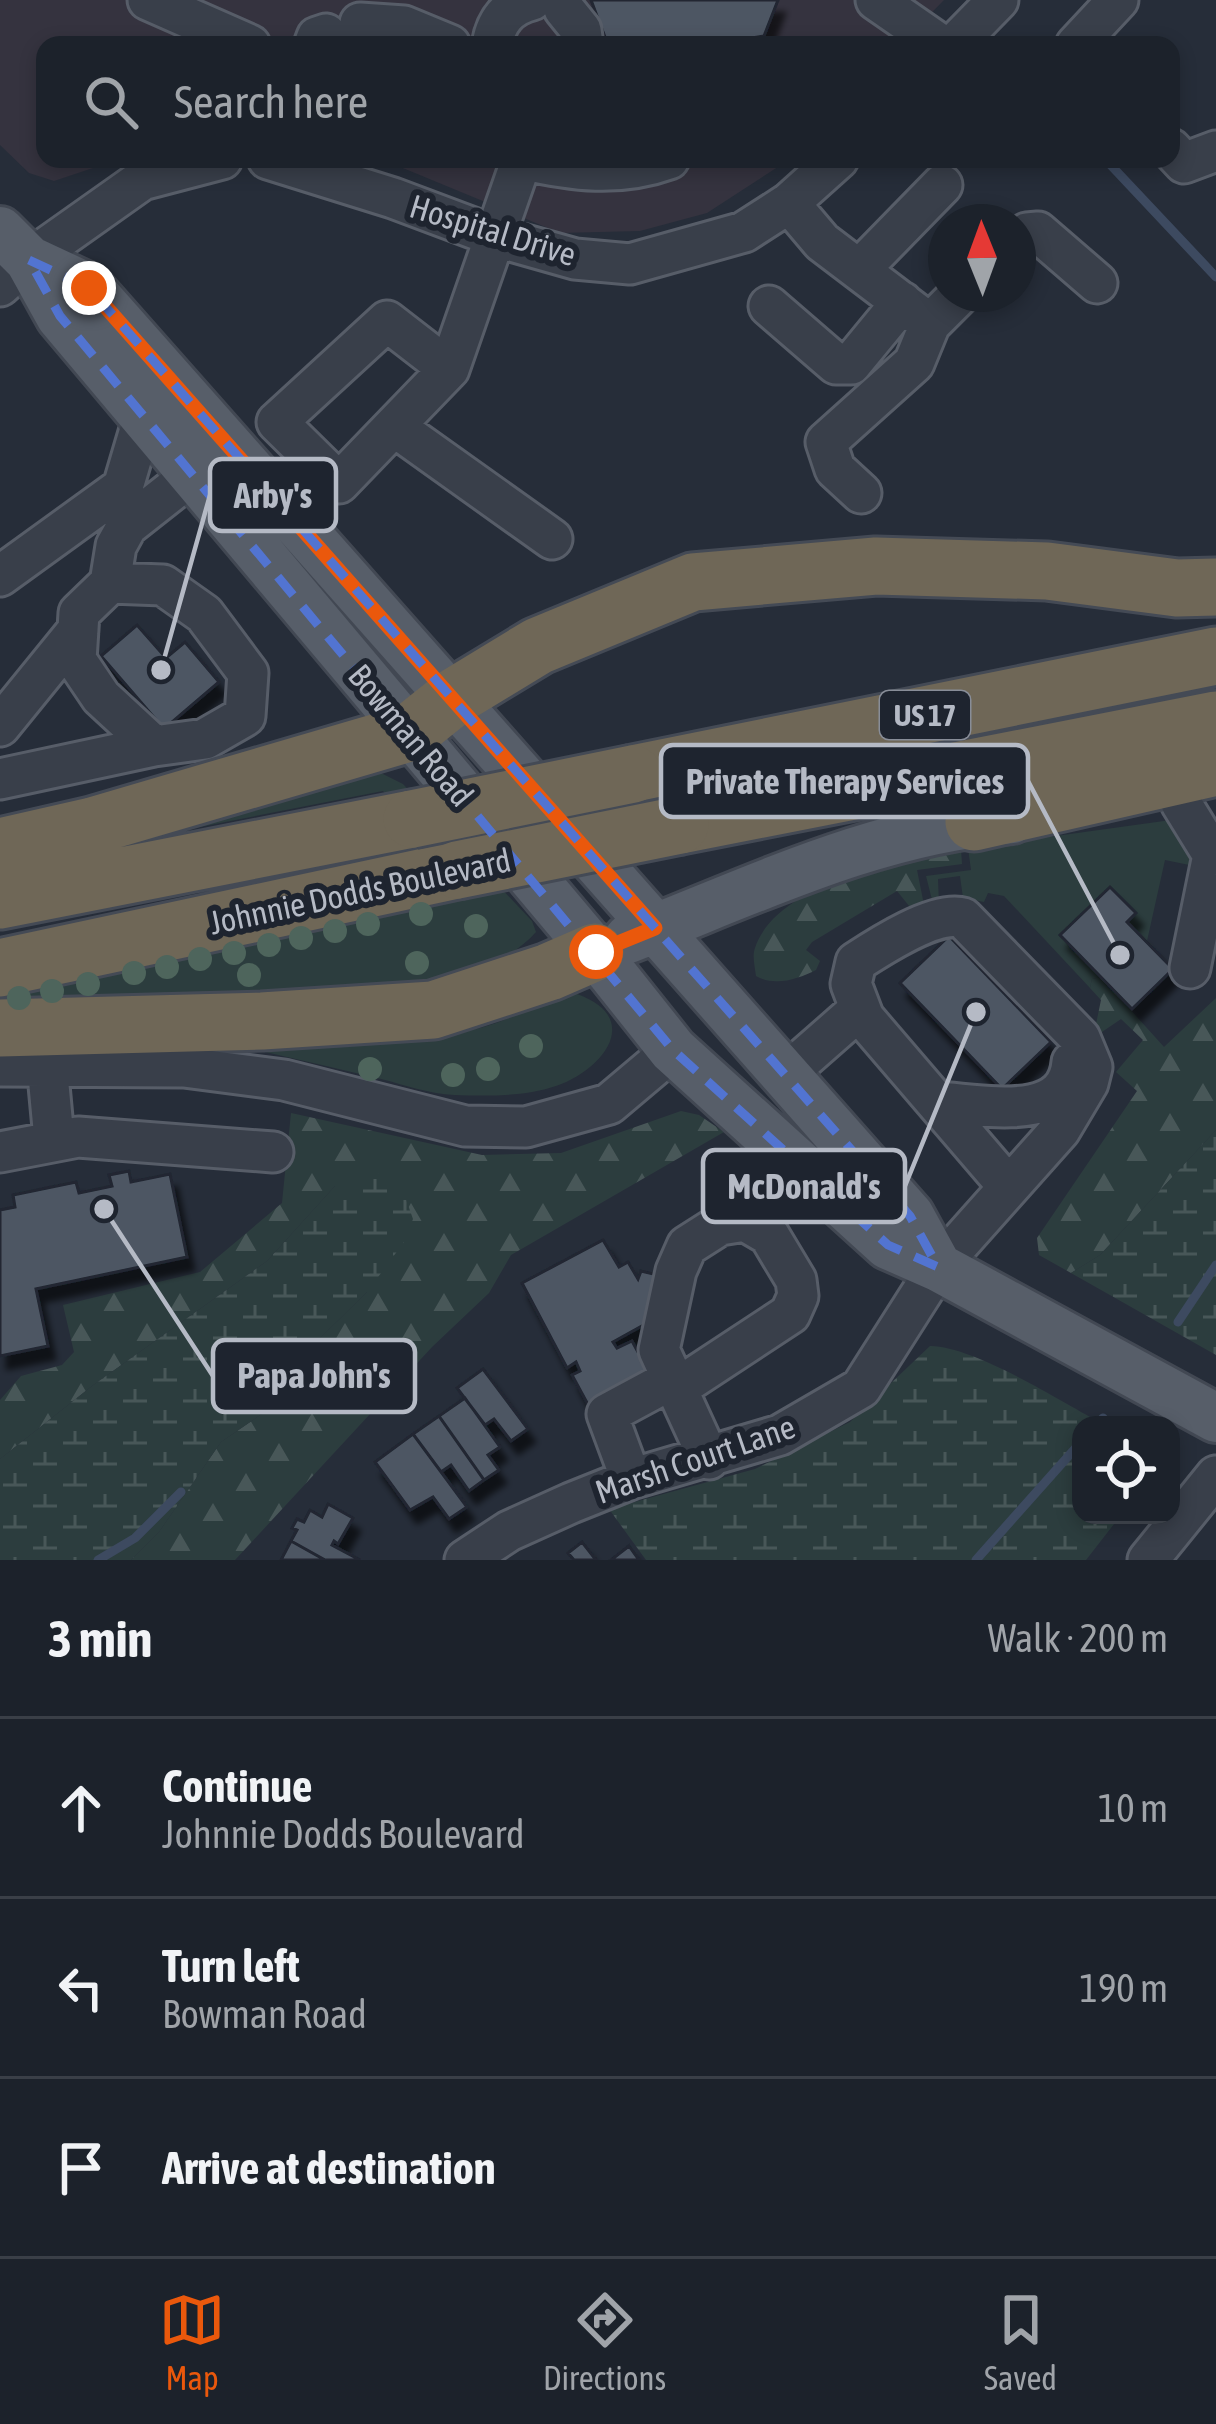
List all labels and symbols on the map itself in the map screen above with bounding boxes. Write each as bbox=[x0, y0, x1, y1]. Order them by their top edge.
street label: Hospital Drive bbox=[405, 187, 581, 273]
north arrow bbox=[928, 204, 1036, 312]
route end bbox=[62, 261, 116, 315]
callout: Arby's bbox=[210, 459, 336, 531]
text: Arby's bbox=[233, 474, 312, 516]
street label: Bowman Road bbox=[341, 656, 481, 814]
road number: US 17 bbox=[880, 691, 970, 739]
callout: Private Therapy Services bbox=[661, 745, 1028, 817]
text: Private Therapy Services bbox=[686, 760, 1005, 802]
street label: Johnnie Dodds Boulevard bbox=[206, 841, 514, 941]
route start bbox=[569, 925, 623, 979]
callout: McDonald's bbox=[703, 1150, 905, 1222]
text: McDonald's bbox=[727, 1165, 881, 1207]
callout: Papa John's bbox=[213, 1340, 415, 1412]
text: Papa John's bbox=[237, 1354, 391, 1396]
street label: Marsh Court Lane bbox=[590, 1407, 800, 1511]

